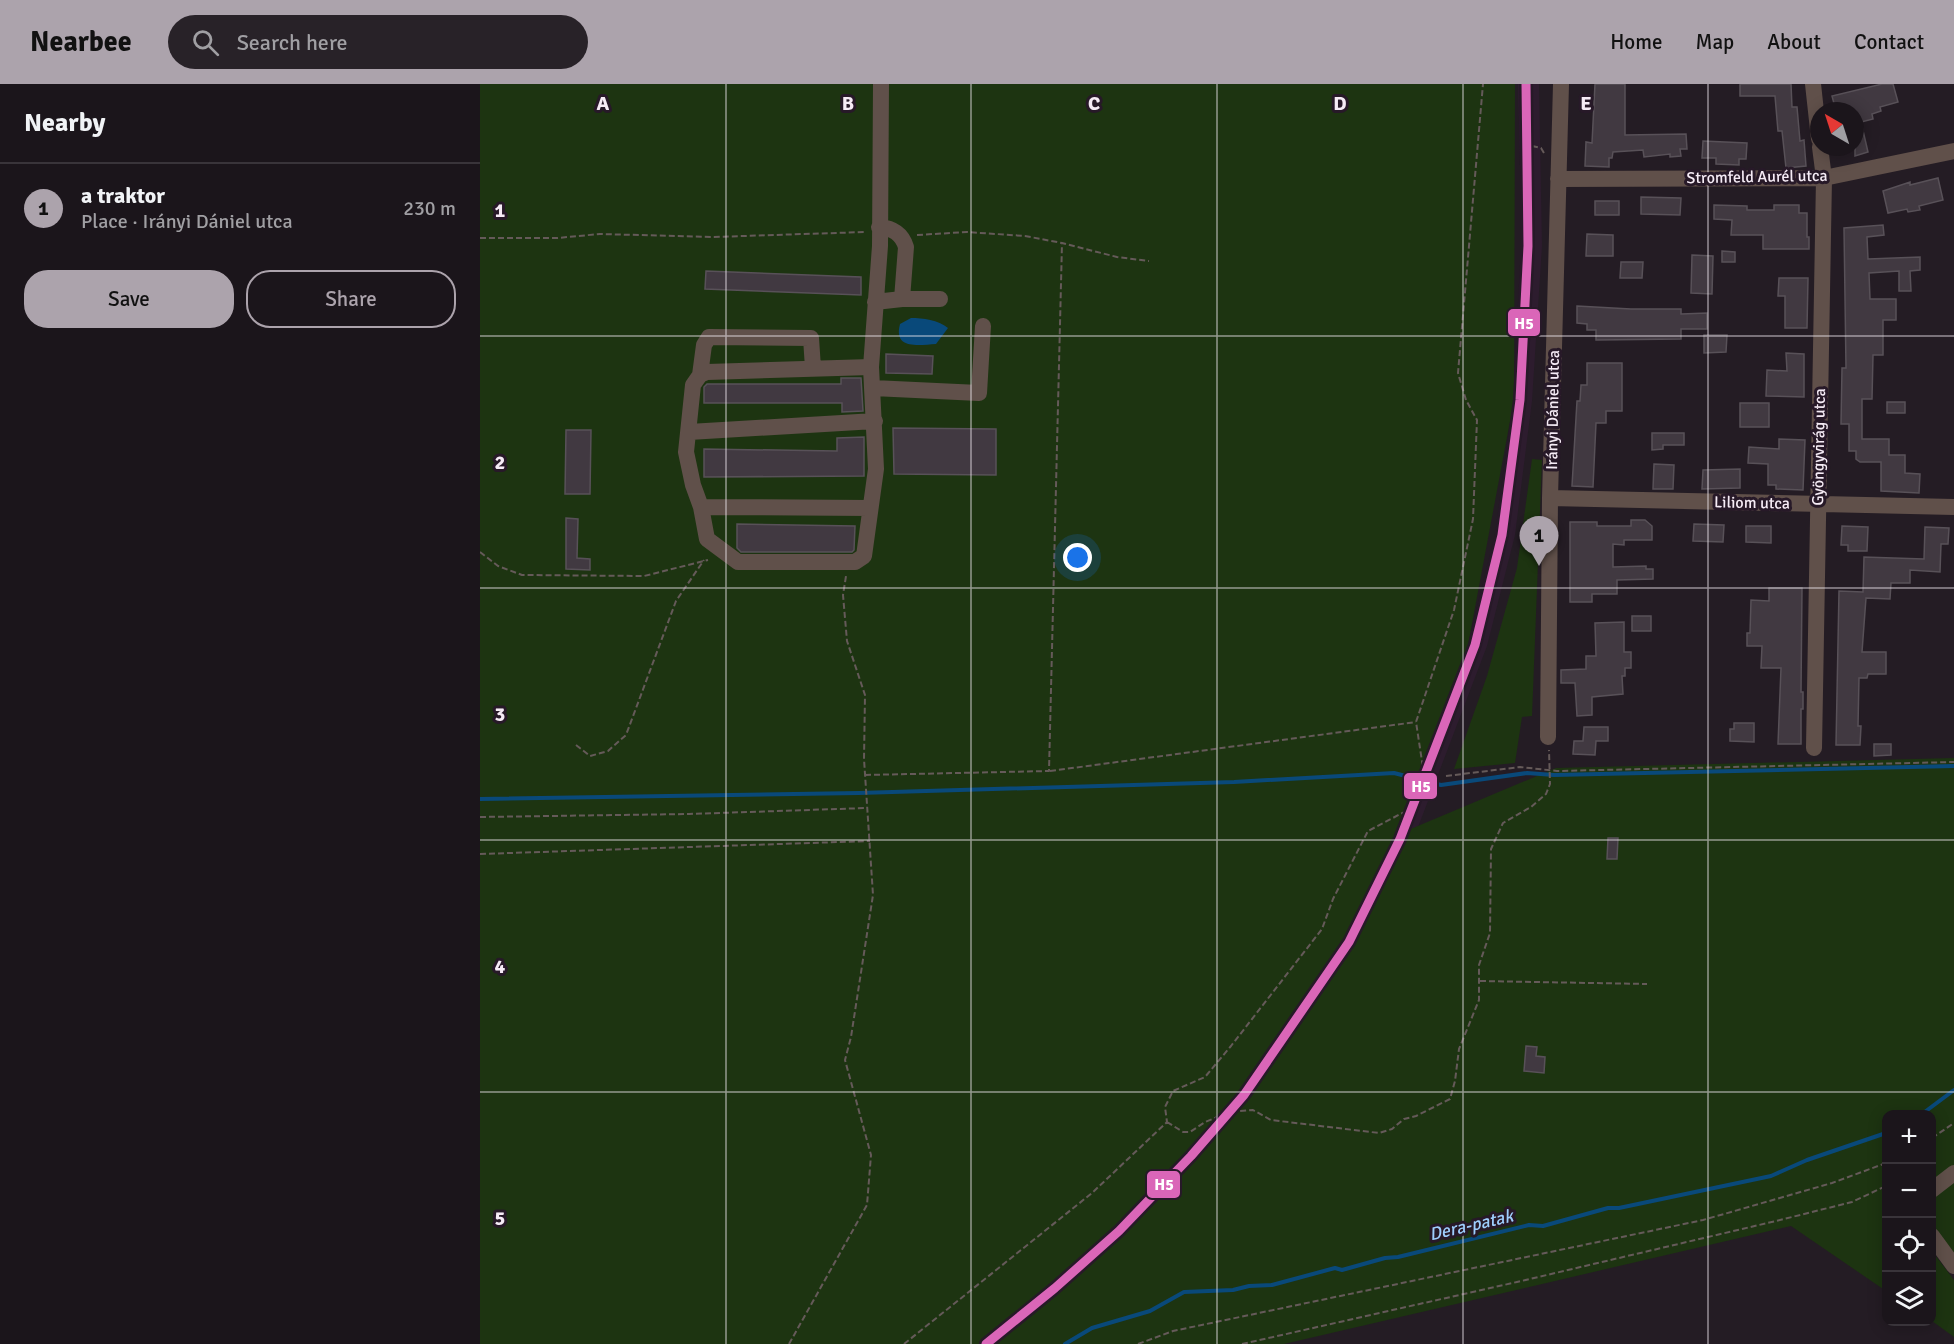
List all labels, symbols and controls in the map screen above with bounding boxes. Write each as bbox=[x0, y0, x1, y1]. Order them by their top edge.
search box bbox=[168, 15, 588, 69]
text: Nearbee bbox=[30, 25, 132, 59]
icon: search bbox=[189, 26, 222, 59]
text: Search here bbox=[237, 29, 348, 56]
text: Home bbox=[1610, 29, 1663, 55]
text: Map bbox=[1696, 29, 1734, 55]
text: About bbox=[1767, 29, 1821, 55]
text: Contact bbox=[1854, 29, 1924, 55]
text: A bbox=[597, 91, 610, 116]
text: B bbox=[842, 91, 854, 116]
text: C bbox=[1088, 91, 1100, 116]
text: D bbox=[1333, 91, 1347, 116]
text: E bbox=[1580, 91, 1592, 116]
north arrow bbox=[1810, 102, 1864, 156]
text: Nearby bbox=[24, 107, 105, 139]
street label: Stromfeld Aurél utca bbox=[1686, 166, 1828, 188]
text: a traktor bbox=[81, 182, 165, 209]
text: 1 bbox=[38, 196, 49, 221]
text: 230 m bbox=[403, 196, 456, 221]
text: 1 bbox=[495, 198, 506, 223]
text: Place · Irányi Dániel utca bbox=[81, 209, 293, 234]
button: Save bbox=[24, 270, 234, 328]
button: Share bbox=[246, 270, 456, 328]
line badge: H5 bbox=[1507, 308, 1541, 337]
text: H5 bbox=[1514, 314, 1534, 334]
street label: Irányi Dániel utca bbox=[1542, 350, 1564, 470]
street label: Gyöngyvirág utca bbox=[1808, 388, 1830, 506]
text: 2 bbox=[495, 450, 505, 475]
street label: Liliom utca bbox=[1714, 492, 1790, 514]
pin: 1 bbox=[1520, 516, 1558, 566]
your location bbox=[1063, 543, 1092, 572]
text: 3 bbox=[495, 702, 505, 727]
line badge: H5 bbox=[1403, 772, 1438, 800]
text: H5 bbox=[1411, 777, 1431, 797]
text: 4 bbox=[495, 954, 506, 979]
map controls bbox=[1882, 1110, 1936, 1326]
button: + bbox=[1882, 1110, 1936, 1164]
button: − bbox=[1882, 1164, 1936, 1218]
line badge: H5 bbox=[1146, 1170, 1181, 1199]
text: H5 bbox=[1154, 1175, 1174, 1195]
water label: Dera-patak bbox=[1427, 1204, 1517, 1245]
text: 5 bbox=[495, 1206, 505, 1231]
button: locate bbox=[1882, 1218, 1936, 1272]
button: layers bbox=[1882, 1272, 1936, 1326]

